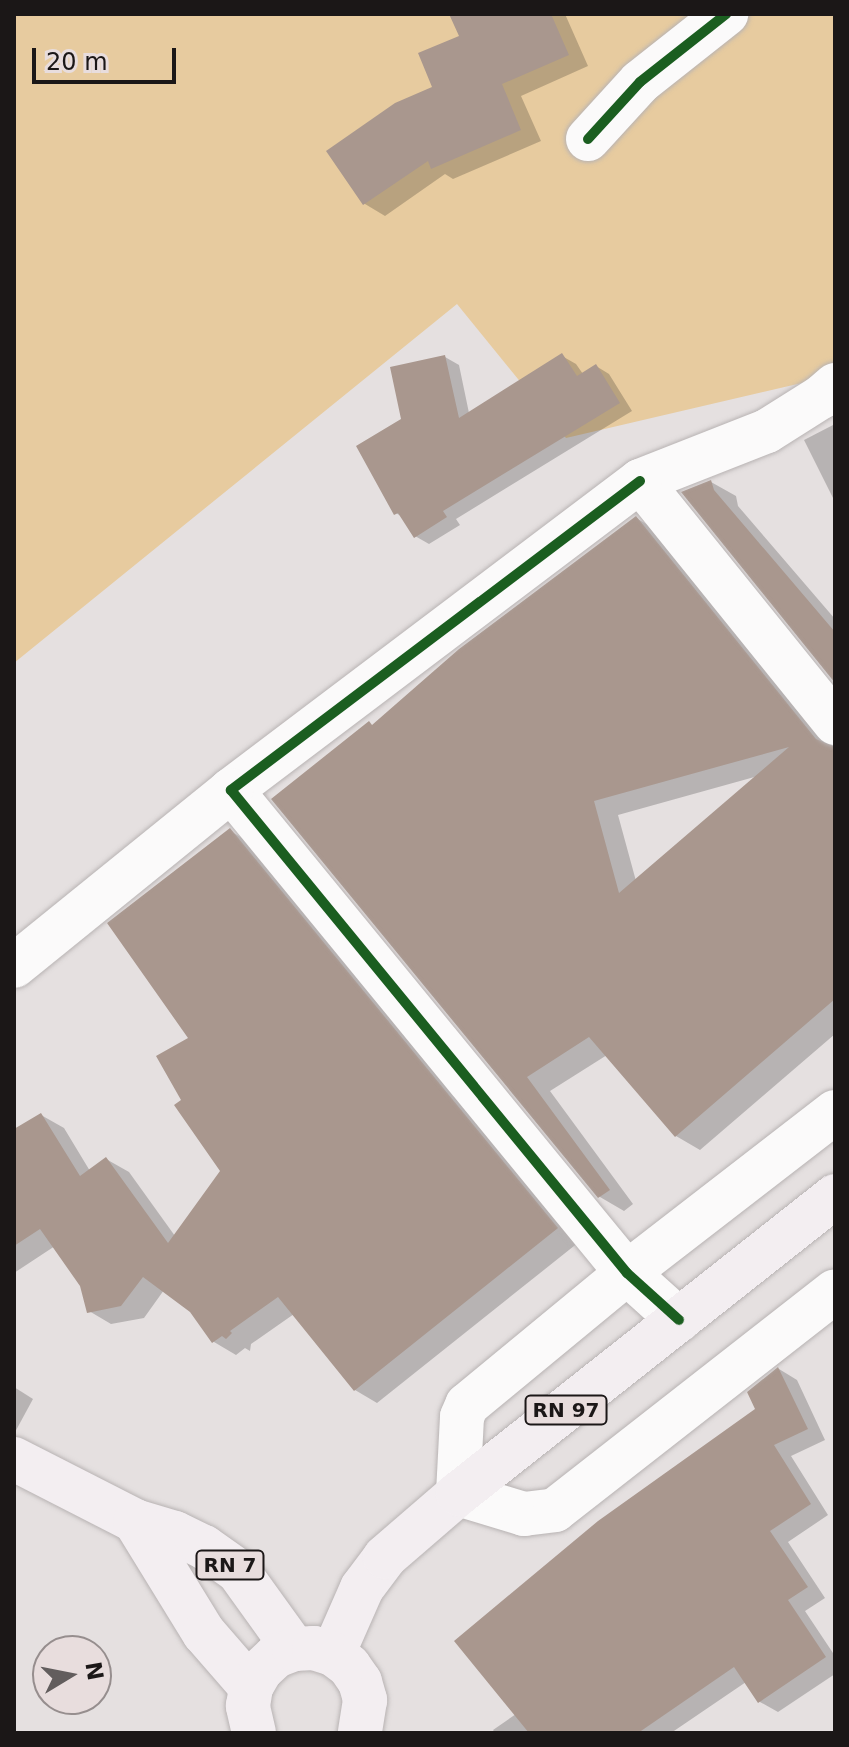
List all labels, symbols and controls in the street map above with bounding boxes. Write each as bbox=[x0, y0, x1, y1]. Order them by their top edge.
scale bar bbox=[36, 32, 180, 82]
text: 20 m bbox=[46, 48, 108, 76]
road number: RN 97 bbox=[524, 1394, 608, 1426]
road number: RN 7 bbox=[194, 1549, 266, 1581]
north arrow bbox=[32, 1635, 112, 1715]
text: N bbox=[80, 1660, 108, 1682]

